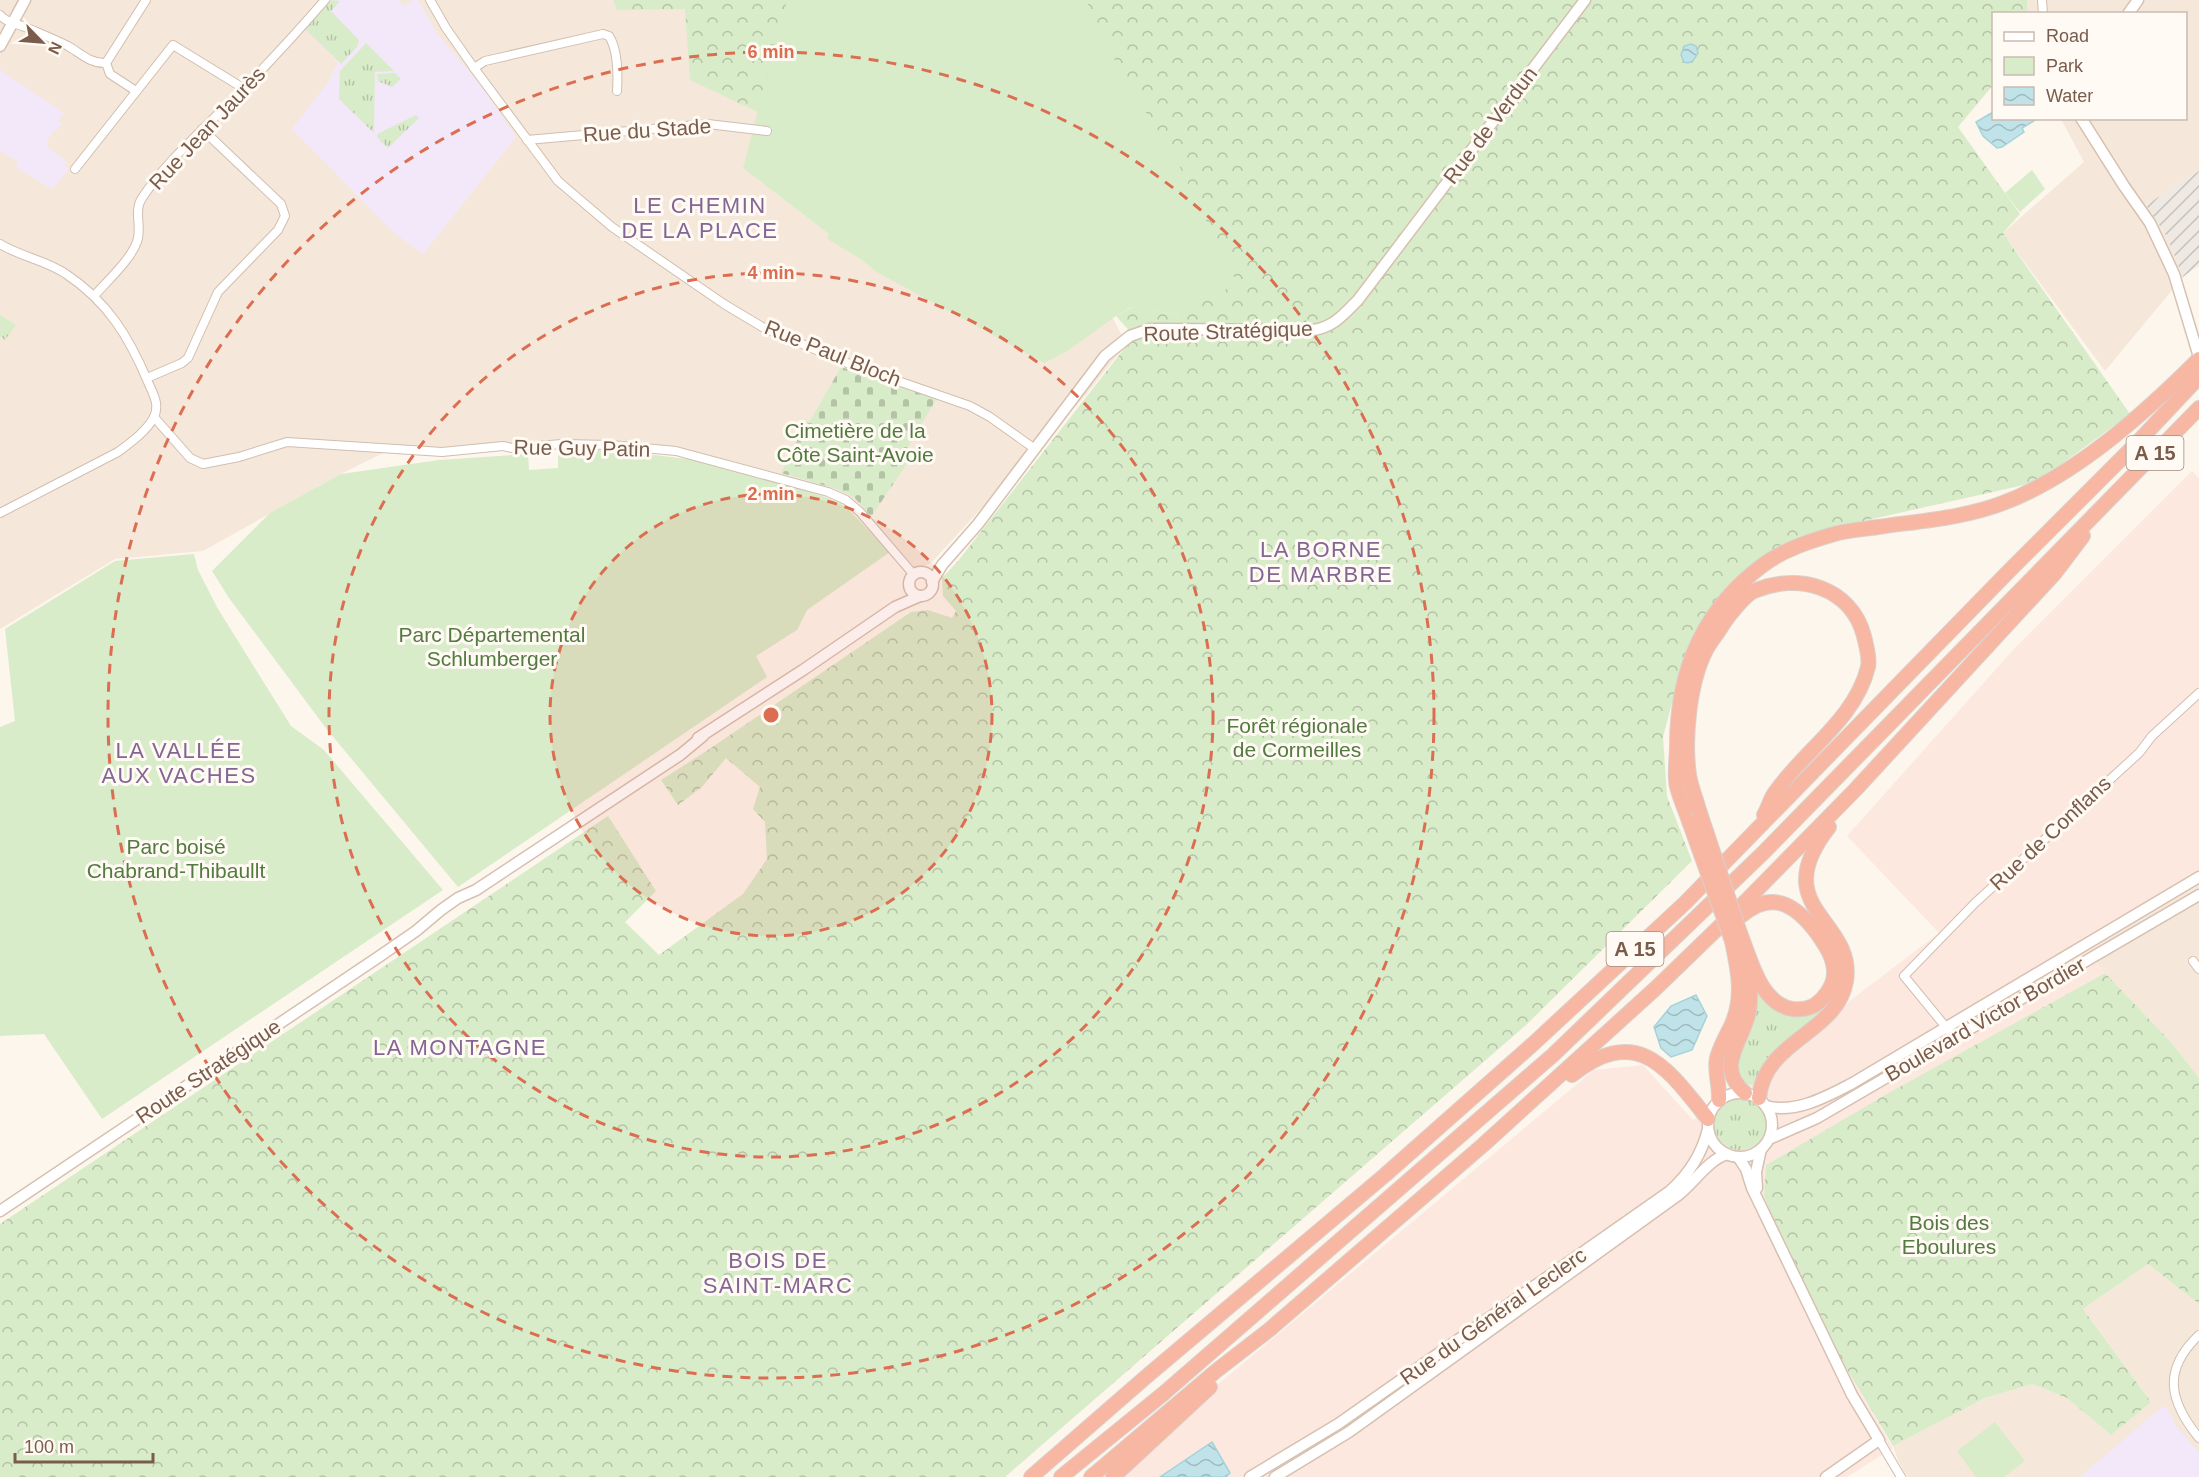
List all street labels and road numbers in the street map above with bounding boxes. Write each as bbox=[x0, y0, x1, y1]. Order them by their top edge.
street label: Rue Jean Jaurès bbox=[144, 62, 270, 194]
street label: Rue de Verdun bbox=[1439, 62, 1541, 188]
street label: Rue du Stade bbox=[582, 114, 712, 146]
street label: Rue Paul Bloch bbox=[762, 315, 904, 391]
street label: Route Stratégique bbox=[1143, 317, 1313, 345]
street label: Rue Guy Patin bbox=[514, 435, 650, 461]
road number: A 15 bbox=[2126, 436, 2184, 470]
street label: Rue de Conflans bbox=[1985, 771, 2115, 895]
road number: A 15 bbox=[1606, 932, 1664, 966]
street label: Boulevard Victor Bordier bbox=[1881, 952, 2089, 1086]
street label: Route Stratégique bbox=[131, 1014, 285, 1128]
street label: Rue du Général Leclerc bbox=[1396, 1243, 1590, 1389]

